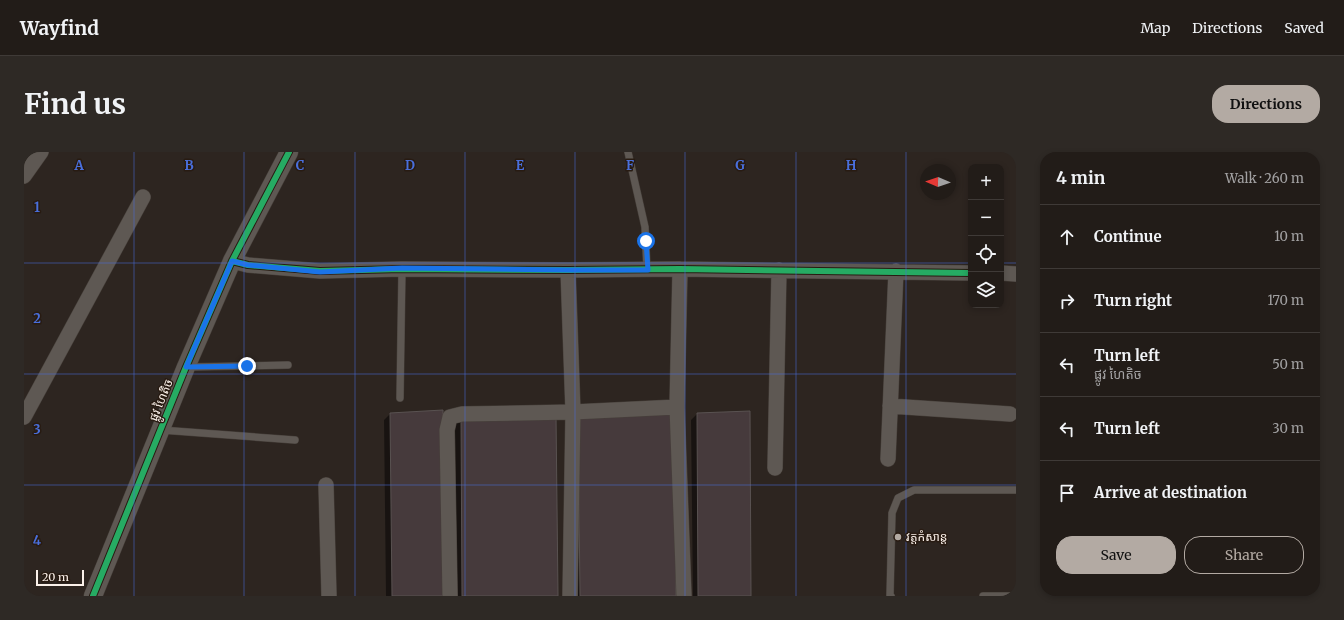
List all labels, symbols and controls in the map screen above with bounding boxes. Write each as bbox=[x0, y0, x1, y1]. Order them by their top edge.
text: Wayfind bbox=[20, 16, 99, 40]
text: Map bbox=[1140, 19, 1170, 37]
text: Directions bbox=[1192, 19, 1262, 37]
text: Saved bbox=[1284, 19, 1324, 37]
button: Directions bbox=[1212, 85, 1320, 123]
text: Find us bbox=[24, 86, 126, 122]
text: A bbox=[73, 157, 84, 174]
text: B bbox=[184, 157, 194, 174]
text: C bbox=[296, 157, 305, 174]
text: D bbox=[405, 157, 415, 174]
text: E bbox=[516, 157, 525, 174]
text: F bbox=[626, 157, 634, 174]
text: G bbox=[735, 157, 745, 174]
text: H bbox=[846, 157, 857, 174]
north arrow bbox=[920, 164, 956, 200]
map controls bbox=[968, 164, 1004, 308]
button: + bbox=[968, 164, 1004, 200]
text: 4 min bbox=[1056, 167, 1105, 189]
text: Walk · 260 m bbox=[1225, 170, 1304, 187]
text: 1 bbox=[34, 199, 40, 216]
button: − bbox=[968, 200, 1004, 236]
icon: ahead bbox=[1056, 226, 1078, 248]
text: Continue bbox=[1094, 227, 1162, 246]
text: 10 m bbox=[1274, 228, 1304, 245]
route start bbox=[637, 232, 655, 250]
button: locate bbox=[968, 236, 1004, 272]
button: layers bbox=[968, 272, 1004, 308]
icon: right bbox=[1056, 290, 1078, 312]
text: Turn right bbox=[1094, 291, 1172, 310]
text: 170 m bbox=[1267, 292, 1304, 309]
text: 2 bbox=[33, 310, 41, 327]
text: Turn left bbox=[1094, 346, 1160, 365]
icon: left bbox=[1056, 354, 1078, 376]
text: 50 m bbox=[1272, 356, 1304, 373]
route end bbox=[238, 357, 256, 375]
text: ផ្លូវ ហៃតិច bbox=[1094, 366, 1142, 383]
street label: ផ្លូវ ហៃតិច bbox=[145, 377, 179, 424]
icon: left bbox=[1056, 418, 1078, 440]
text: Turn left bbox=[1094, 419, 1160, 438]
text: 30 m bbox=[1272, 420, 1304, 437]
text: 3 bbox=[33, 421, 41, 438]
icon: arrive bbox=[1056, 482, 1078, 504]
text: Arrive at destination bbox=[1094, 483, 1247, 502]
place label: វត្តកំសាន្ត bbox=[906, 529, 947, 544]
text: 4 bbox=[33, 532, 42, 549]
marker: វត្តកំសាន្ត bbox=[893, 532, 903, 542]
button: Save bbox=[1056, 536, 1176, 574]
button: Share bbox=[1184, 536, 1304, 574]
scale bar bbox=[36, 568, 84, 587]
text: 20 m bbox=[42, 570, 69, 584]

